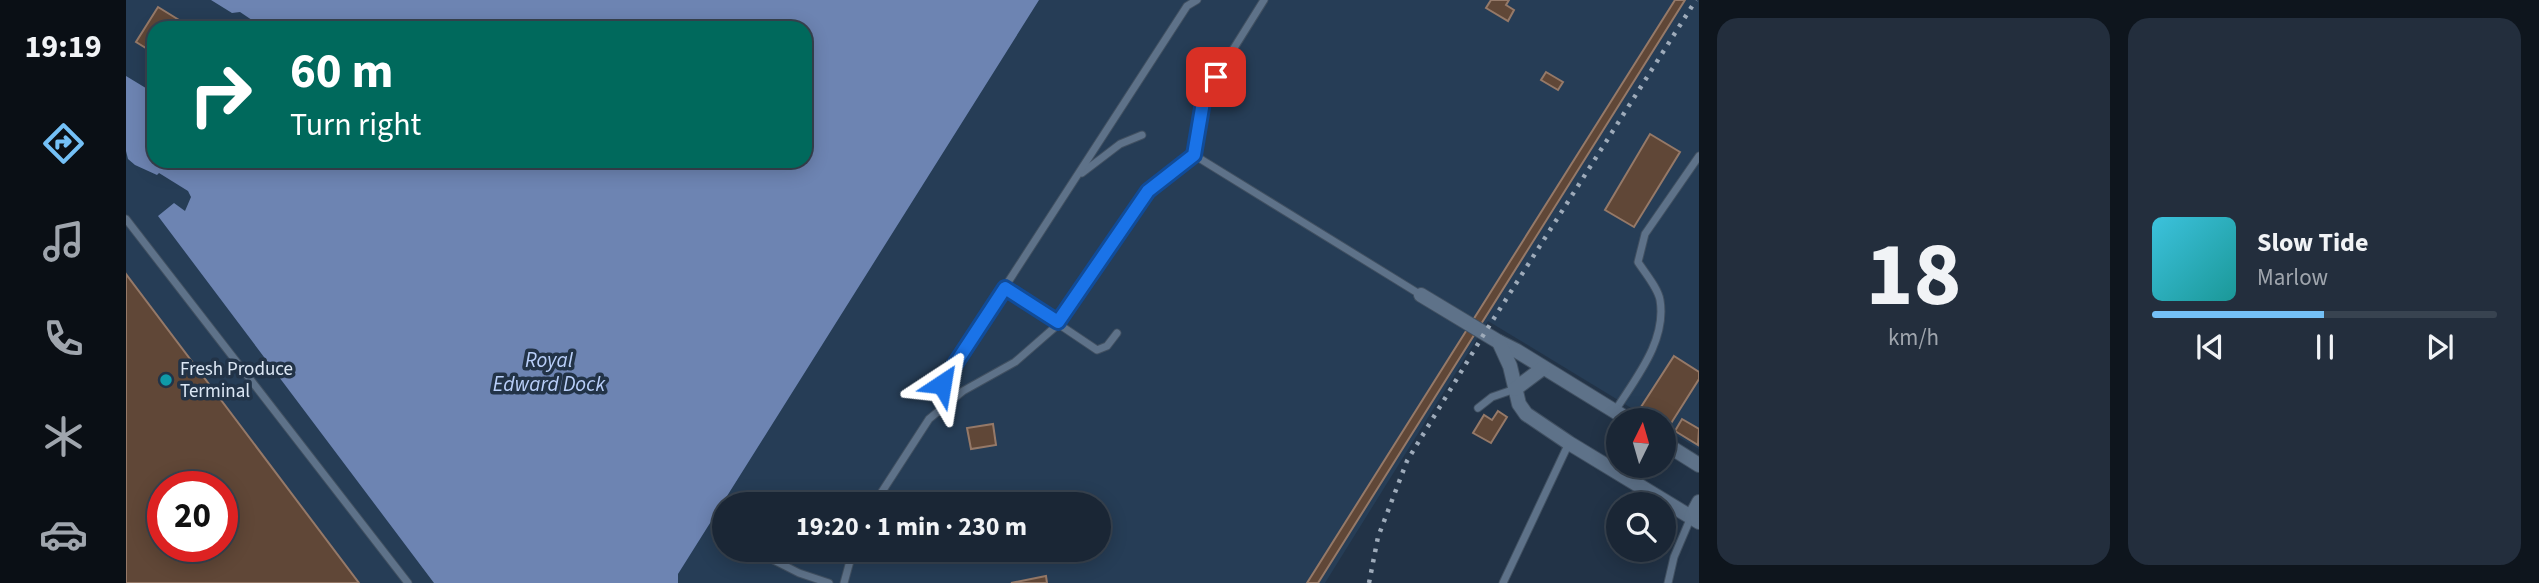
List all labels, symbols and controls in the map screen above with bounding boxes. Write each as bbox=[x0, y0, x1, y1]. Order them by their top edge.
text: 19:19 bbox=[24, 24, 102, 70]
text: 60 m bbox=[290, 37, 394, 107]
pin bbox=[1186, 47, 1246, 107]
icon: right bbox=[175, 49, 266, 140]
icon: arrive bbox=[1197, 58, 1235, 96]
text: Turn right bbox=[290, 102, 421, 148]
icon: directions bbox=[39, 119, 88, 168]
text: 18 bbox=[1865, 211, 1962, 340]
icon: music bbox=[39, 217, 88, 266]
text: Slow Tide bbox=[2257, 224, 2368, 261]
text: Marlow bbox=[2257, 261, 2328, 294]
icon: phone bbox=[39, 314, 88, 363]
text: km/h bbox=[1888, 321, 1939, 354]
icon: previous bbox=[2191, 328, 2229, 366]
icon: pause bbox=[2306, 328, 2344, 366]
icon: next bbox=[2421, 328, 2459, 366]
water label: Royal Edward Dock bbox=[493, 345, 606, 399]
position arrow bbox=[905, 347, 979, 421]
place label: Fresh Produce Terminal bbox=[180, 356, 293, 405]
marker: Fresh Produce Terminal bbox=[158, 372, 174, 388]
north arrow bbox=[1606, 408, 1676, 478]
map controls bbox=[1606, 408, 1676, 562]
icon: climate bbox=[39, 412, 88, 461]
speed limit sign: 20 bbox=[147, 471, 238, 562]
button: search bbox=[1606, 492, 1676, 562]
text: 19:20 · 1 min · 230 m bbox=[796, 508, 1027, 545]
icon: car bbox=[39, 510, 88, 559]

